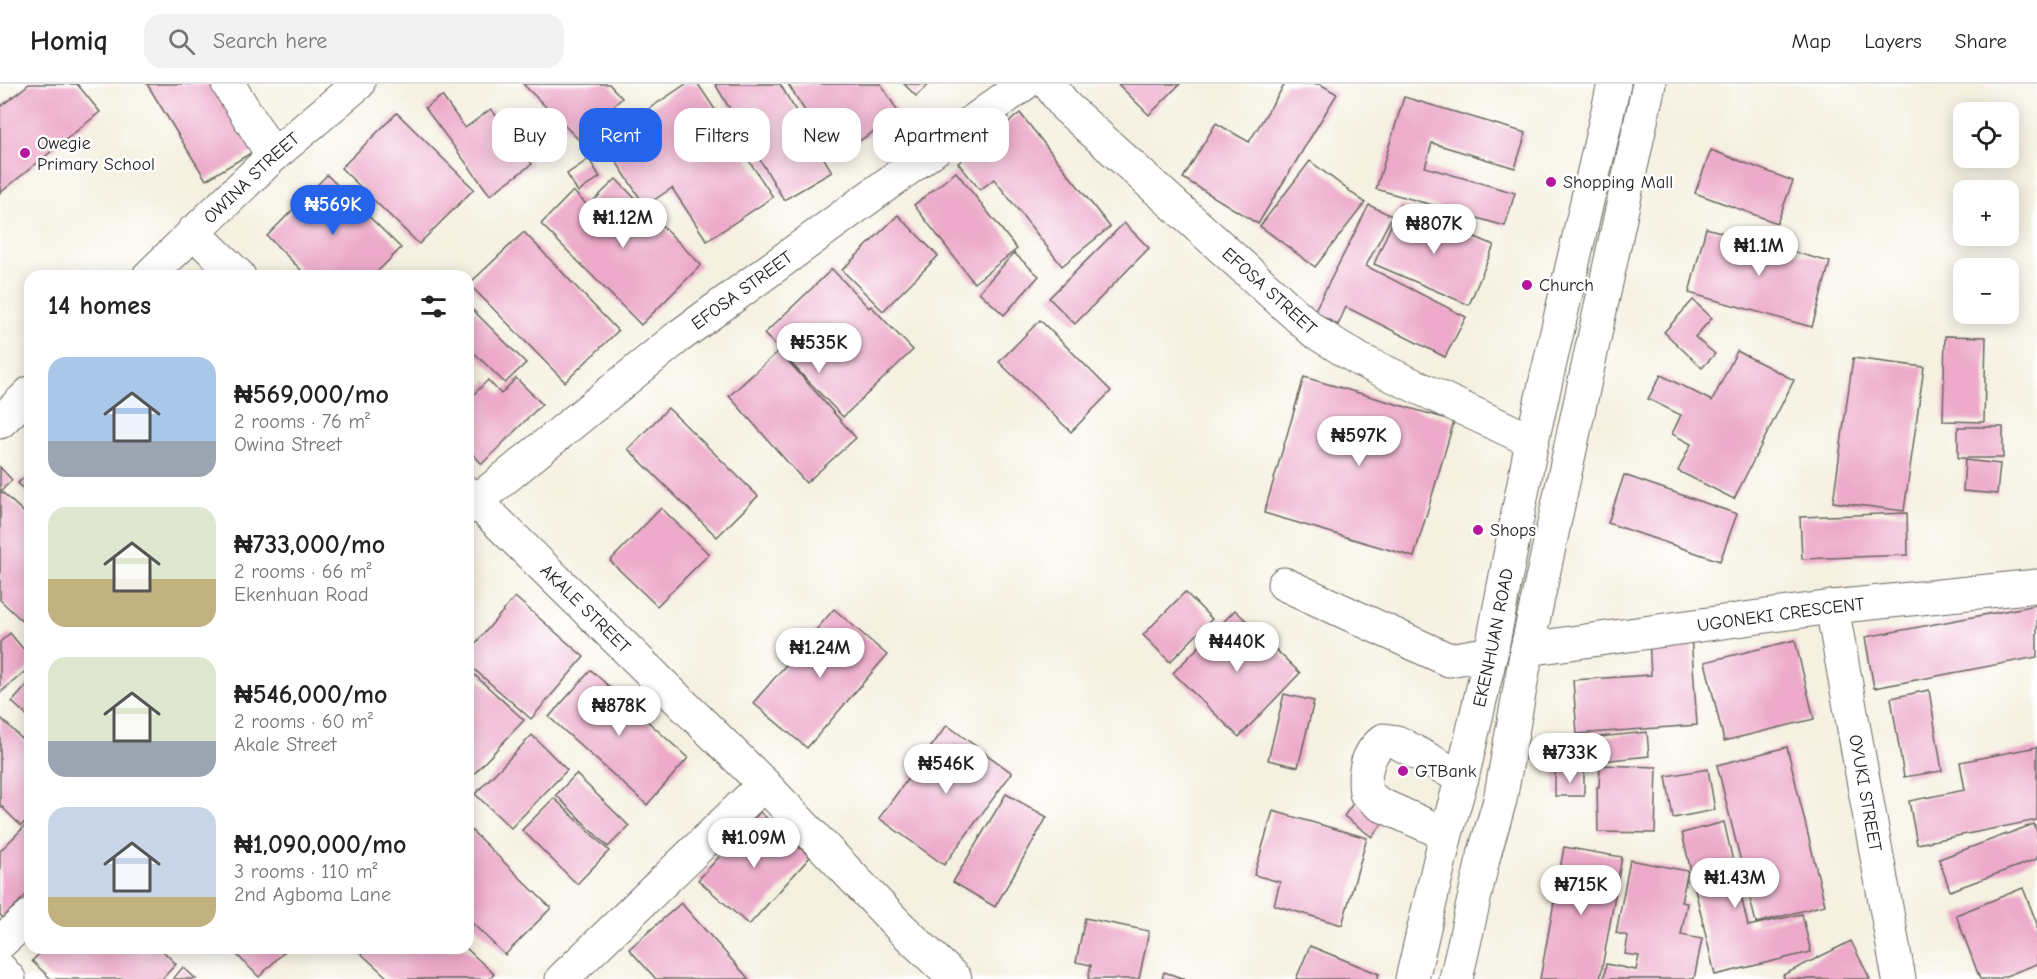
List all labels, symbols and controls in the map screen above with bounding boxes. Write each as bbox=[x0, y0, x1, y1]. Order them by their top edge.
search box bbox=[144, 14, 564, 68]
text: Homiq bbox=[30, 25, 108, 57]
icon: search bbox=[165, 25, 198, 58]
text: Search here bbox=[213, 28, 327, 54]
text: Map bbox=[1792, 29, 1831, 53]
text: Layers bbox=[1864, 29, 1922, 53]
text: Share bbox=[1955, 29, 2007, 53]
map controls bbox=[1953, 102, 2019, 324]
button: locate bbox=[1953, 102, 2019, 168]
chip: Buy bbox=[492, 108, 567, 162]
chip: Rent bbox=[579, 108, 662, 162]
chip: Filters bbox=[674, 108, 770, 162]
chip: New bbox=[782, 108, 861, 162]
chip: Apartment bbox=[873, 108, 1009, 162]
street label: OWINA STREET bbox=[199, 127, 304, 228]
place label: Owegie Primary School bbox=[37, 133, 155, 175]
marker: Owegie Primary School bbox=[18, 146, 32, 160]
place label: Shopping Mall bbox=[1563, 172, 1673, 193]
marker: Shopping Mall bbox=[1544, 175, 1558, 189]
button: + bbox=[1953, 180, 2019, 246]
pin: ₦569K bbox=[291, 185, 375, 236]
text: ₦569K bbox=[304, 193, 362, 216]
pin: ₦1.12M bbox=[574, 198, 672, 249]
pin: ₦807K bbox=[1392, 204, 1476, 255]
text: ₦1.12M bbox=[593, 206, 653, 229]
text: ₦807K bbox=[1406, 212, 1462, 235]
pin: ₦1.1M bbox=[1717, 226, 1801, 277]
text: ₦1.1M bbox=[1734, 234, 1784, 257]
street label: EFOSA STREET bbox=[1218, 243, 1322, 339]
street label: EFOSA STREET bbox=[687, 246, 797, 334]
button: − bbox=[1953, 258, 2019, 324]
place label: Church bbox=[1539, 275, 1594, 296]
marker: Church bbox=[1520, 278, 1534, 292]
icon: filters bbox=[417, 290, 450, 323]
text: 14 homes bbox=[48, 291, 151, 321]
pin: ₦535K bbox=[777, 323, 861, 374]
text: ₦535K bbox=[791, 331, 847, 354]
text: ₦569,000/mo bbox=[234, 380, 389, 410]
icon: home bbox=[96, 381, 168, 453]
text: 2 rooms · 76 m² bbox=[234, 410, 370, 433]
pin: ₦597K bbox=[1317, 416, 1401, 467]
text: ₦597K bbox=[1331, 424, 1387, 447]
text: Owina Street bbox=[234, 433, 342, 456]
place label: Shops bbox=[1490, 520, 1536, 541]
marker: Shops bbox=[1471, 523, 1485, 537]
text: ₦733,000/mo bbox=[234, 530, 385, 560]
icon: home bbox=[96, 531, 168, 603]
text: 2 rooms · 66 m² bbox=[234, 560, 372, 583]
street label: AKALE STREET bbox=[536, 560, 636, 658]
street label: EKENHUAN ROAD bbox=[1468, 566, 1518, 709]
text: Ekenhuan Road bbox=[234, 583, 369, 606]
street label: UGONEKI CRESCENT bbox=[1696, 593, 1866, 636]
pin: ₦440K bbox=[1195, 622, 1279, 673]
pin: ₦1.24M bbox=[771, 628, 869, 679]
text: ₦440K bbox=[1209, 630, 1265, 653]
text: ₦1.24M bbox=[790, 636, 850, 659]
text: ₦546,000/mo bbox=[234, 680, 387, 710]
icon: home bbox=[96, 681, 168, 753]
pin: ₦878K bbox=[577, 686, 661, 737]
text: ₦878K bbox=[592, 694, 646, 717]
text: 2 rooms · 60 m² bbox=[234, 710, 373, 733]
text: Akale Street bbox=[234, 733, 336, 756]
pin: ₦733K bbox=[1528, 733, 1612, 784]
street label: OYUKI STREET bbox=[1845, 733, 1886, 854]
text: ₦733K bbox=[1543, 741, 1597, 764]
pin: ₦546K bbox=[904, 744, 988, 795]
text: ₦546K bbox=[918, 752, 974, 775]
place label: GTBank bbox=[1415, 761, 1477, 782]
marker: GTBank bbox=[1396, 764, 1410, 778]
pin: ₦1.09M bbox=[705, 818, 803, 869]
text: ₦1.09M bbox=[722, 826, 786, 849]
text: ₦1,090,000/mo bbox=[234, 830, 406, 860]
icon: home bbox=[96, 831, 168, 903]
pin: ₦1.43M bbox=[1686, 858, 1784, 909]
text: 3 rooms · 110 m² bbox=[234, 860, 378, 883]
pin: ₦715K bbox=[1539, 865, 1623, 916]
text: ₦1.43M bbox=[1704, 866, 1766, 889]
text: ₦715K bbox=[1554, 873, 1608, 896]
text: 2nd Agboma Lane bbox=[234, 883, 391, 906]

